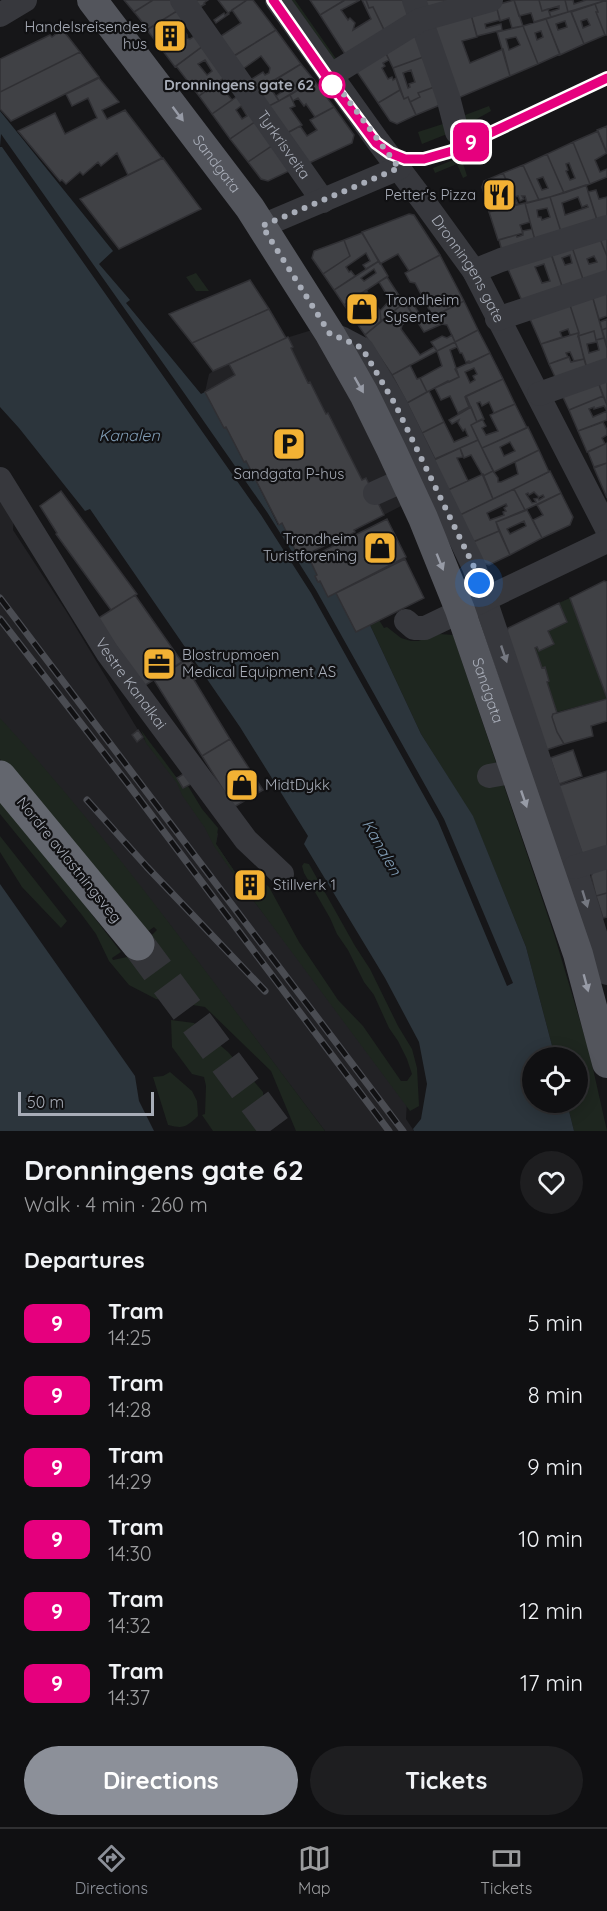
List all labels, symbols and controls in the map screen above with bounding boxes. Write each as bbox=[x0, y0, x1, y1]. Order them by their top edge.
place label: Handelsreisendes hus bbox=[24, 17, 147, 53]
building icon: Handelsreisendes hus bbox=[152, 18, 188, 54]
marker: Dronningens gate 62 bbox=[319, 72, 345, 98]
place label: Dronningens gate 62 bbox=[164, 75, 314, 94]
one-way arrow bbox=[172, 106, 184, 121]
street label: Tyrkrisveita bbox=[253, 106, 315, 183]
line badge: 9 bbox=[452, 122, 490, 162]
text: 9 bbox=[465, 129, 477, 155]
street label: Sandgata bbox=[189, 131, 245, 197]
restaurant icon: Petter's Pizza bbox=[481, 177, 517, 213]
place label: Petter's Pizza bbox=[385, 185, 476, 204]
street label: Dronningens gate bbox=[427, 211, 509, 326]
place label: Trondheim Sysenter bbox=[385, 290, 459, 326]
shop icon: Trondheim Sysenter bbox=[344, 291, 380, 327]
one-way arrow bbox=[354, 377, 364, 394]
water label: Kanalen bbox=[98, 425, 160, 445]
parking icon: Sandgata P-hus bbox=[271, 426, 307, 462]
place label: Sandgata P-hus bbox=[234, 464, 344, 483]
place label: Trondheim Turistforening bbox=[263, 529, 357, 565]
shop icon: Trondheim Turistforening bbox=[362, 530, 398, 566]
one-way arrow bbox=[436, 553, 446, 571]
your location bbox=[464, 568, 494, 598]
street label: Vestre Kanalkai bbox=[91, 634, 171, 733]
place label: Blostrupmoen Medical Equipment AS bbox=[182, 645, 336, 681]
one-way arrow bbox=[499, 645, 509, 663]
office icon: Blostrupmoen Medical Equipment AS bbox=[141, 646, 177, 682]
street label: Sandgata bbox=[468, 655, 508, 726]
shop icon: MidtDykk bbox=[224, 767, 260, 803]
place label: MidtDykk bbox=[265, 775, 330, 794]
one-way arrow bbox=[519, 790, 529, 808]
street label: Nordre avlastningsveg bbox=[13, 793, 126, 926]
water label: Kanalen bbox=[358, 815, 406, 879]
building icon: Stillverk 1 bbox=[232, 867, 268, 903]
place label: Stillverk 1 bbox=[273, 875, 336, 894]
one-way arrow bbox=[581, 890, 590, 908]
one-way arrow bbox=[582, 975, 591, 993]
map controls bbox=[522, 1047, 588, 1113]
button: locate bbox=[522, 1047, 588, 1113]
scale bar bbox=[18, 1089, 154, 1116]
text: 50 m bbox=[27, 1092, 64, 1112]
button: heart bbox=[520, 1151, 583, 1214]
text: Dronningens gate 62 bbox=[24, 1152, 304, 1187]
text: Walk · 4 min · 260 m bbox=[24, 1192, 208, 1217]
text: Departures bbox=[24, 1246, 145, 1274]
text: Tram bbox=[108, 1297, 164, 1325]
text: 5 min bbox=[528, 1309, 583, 1337]
text: 9 bbox=[51, 1310, 63, 1336]
text: 14:25 bbox=[108, 1325, 151, 1350]
text: Tram bbox=[108, 1369, 164, 1397]
text: 8 min bbox=[528, 1381, 583, 1409]
text: 9 bbox=[51, 1382, 63, 1408]
text: 14:28 bbox=[108, 1397, 151, 1422]
text: Tram bbox=[108, 1441, 164, 1469]
text: 9 min bbox=[527, 1453, 583, 1481]
text: 9 bbox=[51, 1454, 63, 1480]
text: 14:29 bbox=[108, 1469, 152, 1494]
text: Tram bbox=[108, 1513, 164, 1541]
text: 10 min bbox=[518, 1525, 583, 1553]
text: 9 bbox=[51, 1526, 63, 1552]
text: 14:30 bbox=[108, 1541, 152, 1566]
text: Tram bbox=[108, 1585, 164, 1613]
text: 12 min bbox=[519, 1597, 583, 1625]
text: 9 bbox=[51, 1598, 63, 1624]
text: 14:32 bbox=[108, 1613, 151, 1638]
text: Tram bbox=[108, 1657, 164, 1685]
text: 17 min bbox=[520, 1669, 583, 1697]
text: 9 bbox=[51, 1670, 63, 1696]
text: 14:37 bbox=[108, 1685, 150, 1710]
button: Directions bbox=[24, 1746, 298, 1815]
button: Tickets bbox=[310, 1746, 583, 1815]
tab: Directions bbox=[75, 1842, 148, 1898]
tab: Map bbox=[298, 1842, 331, 1898]
tab: Tickets bbox=[480, 1842, 532, 1898]

